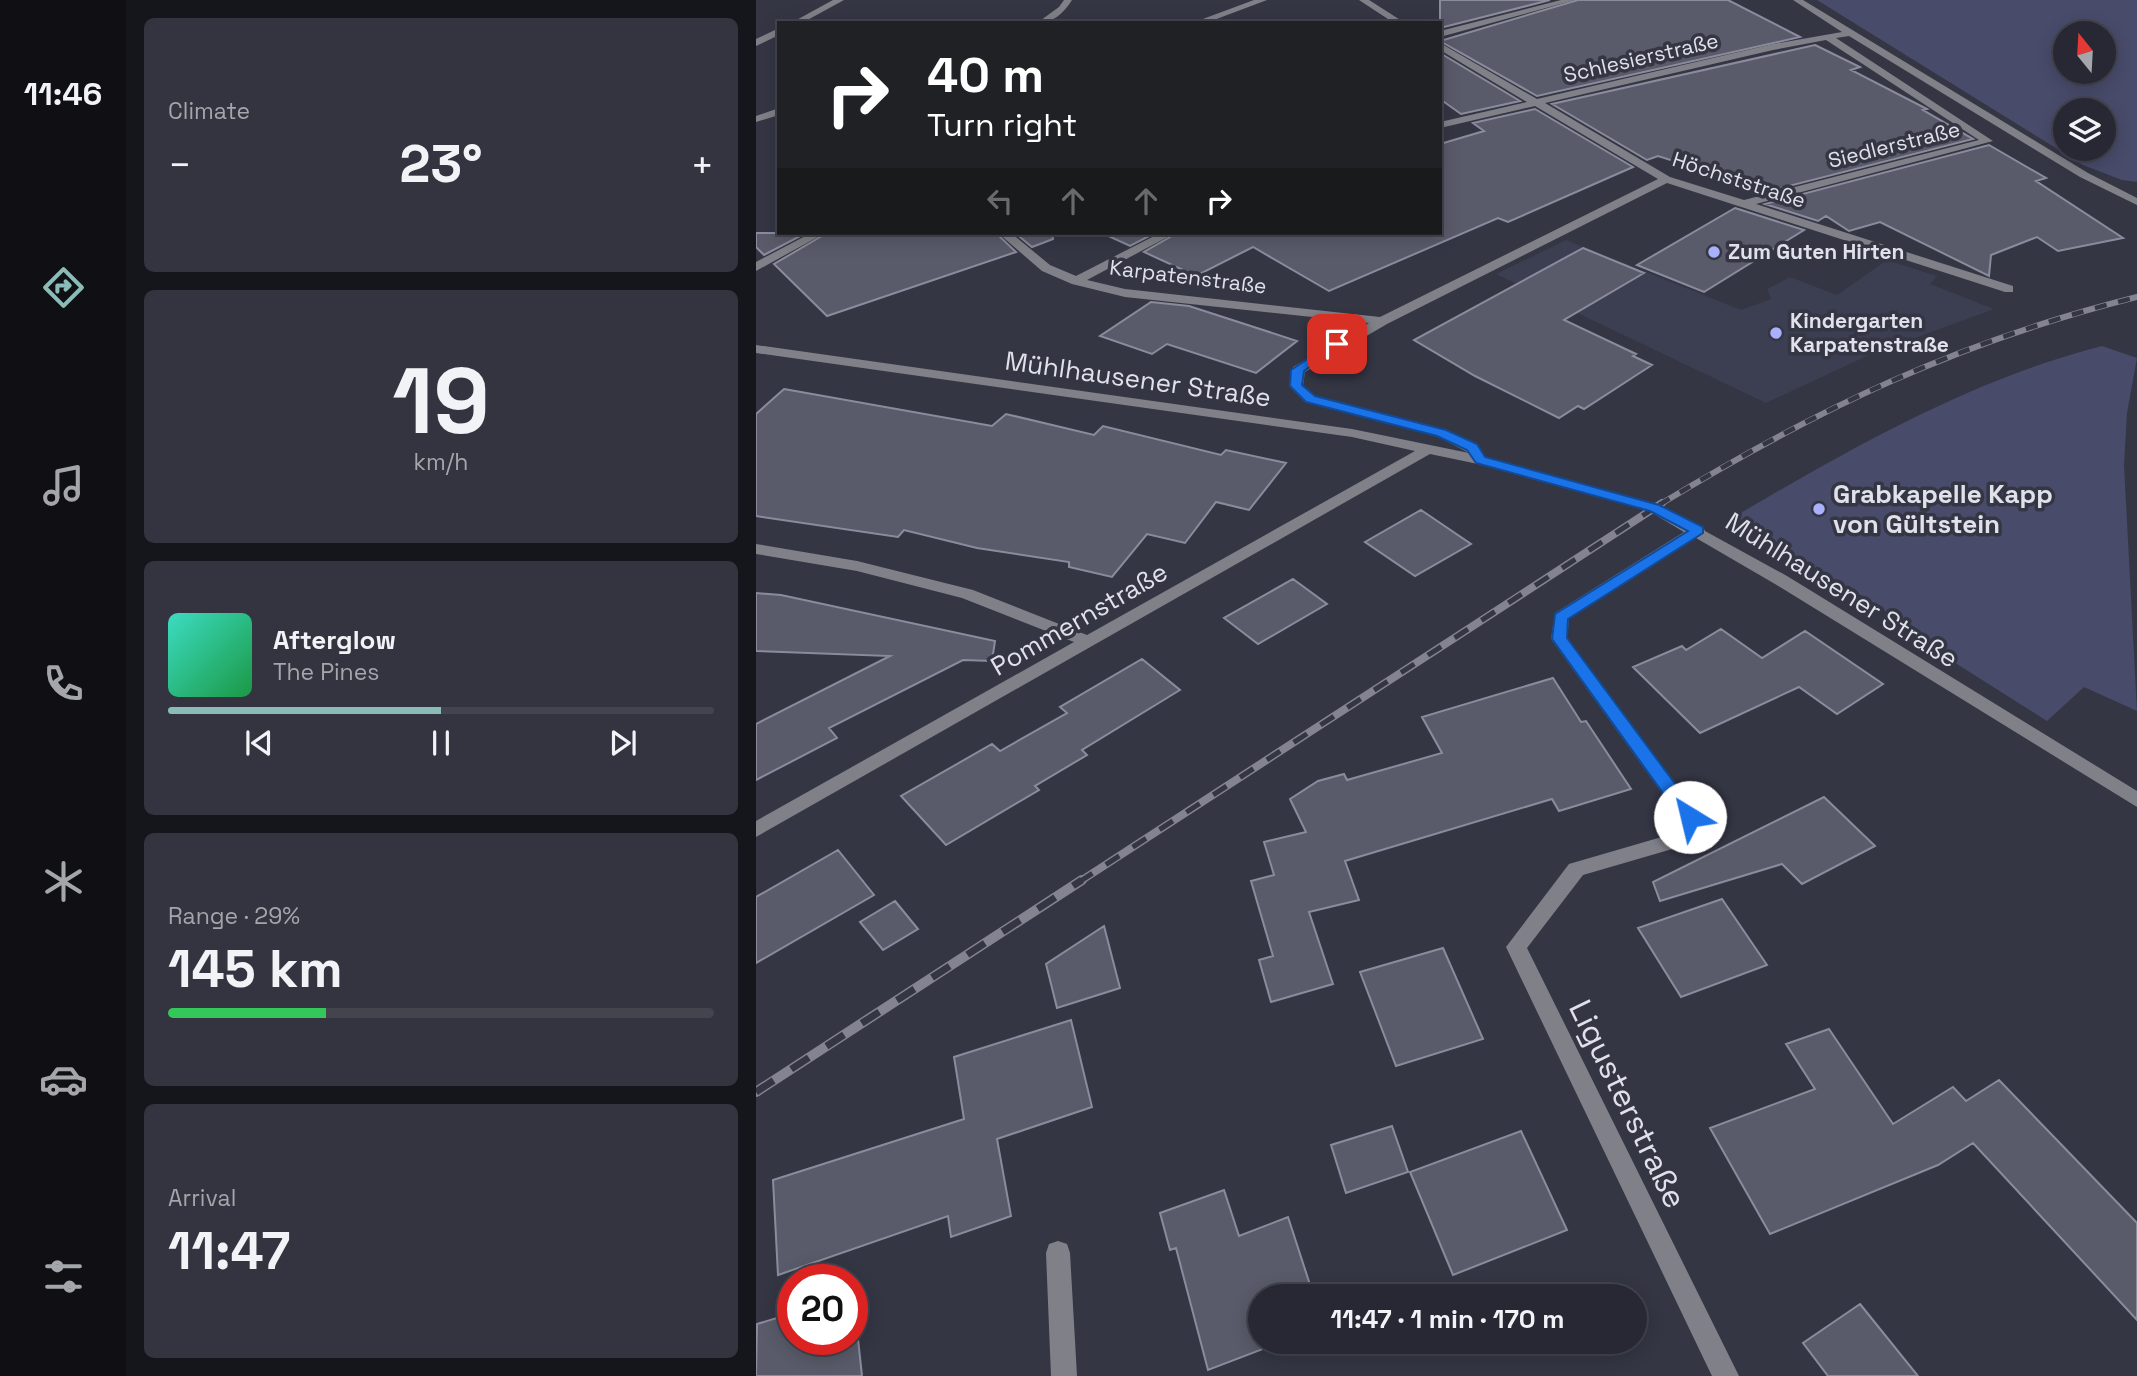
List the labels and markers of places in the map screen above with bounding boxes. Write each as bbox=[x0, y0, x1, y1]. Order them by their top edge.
place label: Zum Guten Hirten bbox=[1728, 238, 1905, 265]
marker: Zum Guten Hirten bbox=[1706, 244, 1722, 260]
place label: Kindergarten Karpatenstraße bbox=[1790, 307, 1949, 358]
pin bbox=[1307, 314, 1367, 374]
marker: Kindergarten Karpatenstraße bbox=[1768, 325, 1784, 341]
place label: Grabkapelle Kapp von Gültstein bbox=[1833, 477, 2053, 541]
marker: Grabkapelle Kapp von Gültstein bbox=[1811, 501, 1827, 517]

